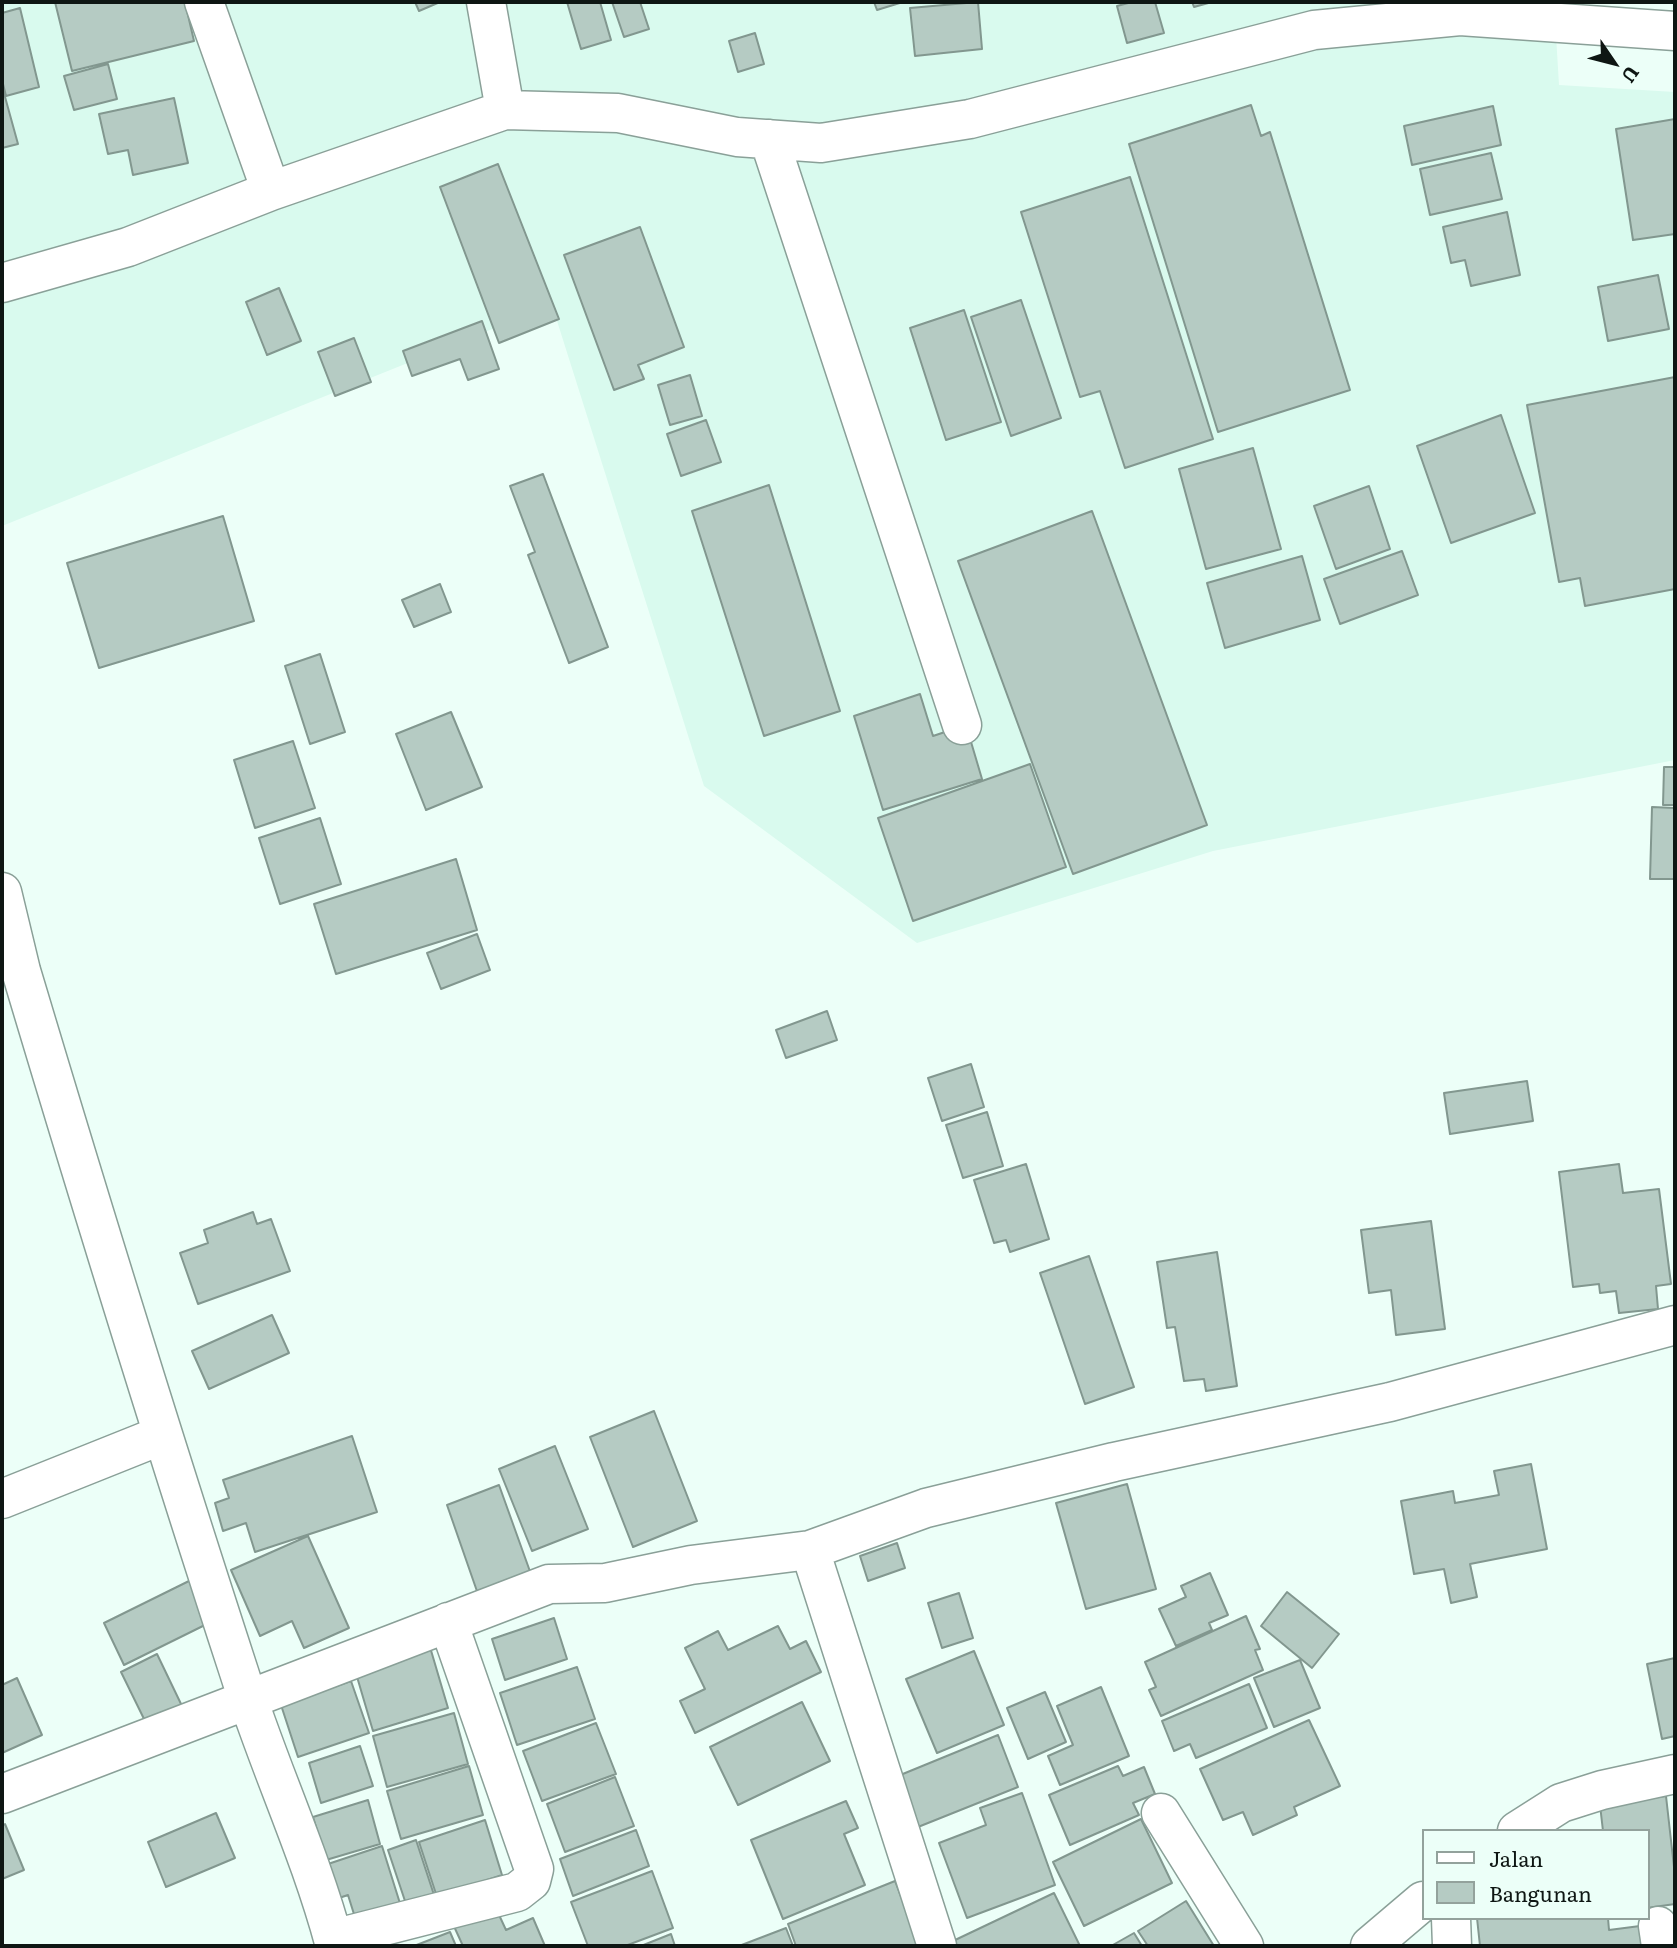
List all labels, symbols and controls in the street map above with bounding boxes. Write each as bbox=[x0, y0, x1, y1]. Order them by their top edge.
north arrow bbox=[1579, 28, 1649, 98]
text: U bbox=[1615, 61, 1647, 89]
legend bbox=[1422, 1829, 1649, 1920]
text: Jalan bbox=[1489, 1842, 1543, 1873]
text: Bangunan bbox=[1489, 1877, 1592, 1908]

